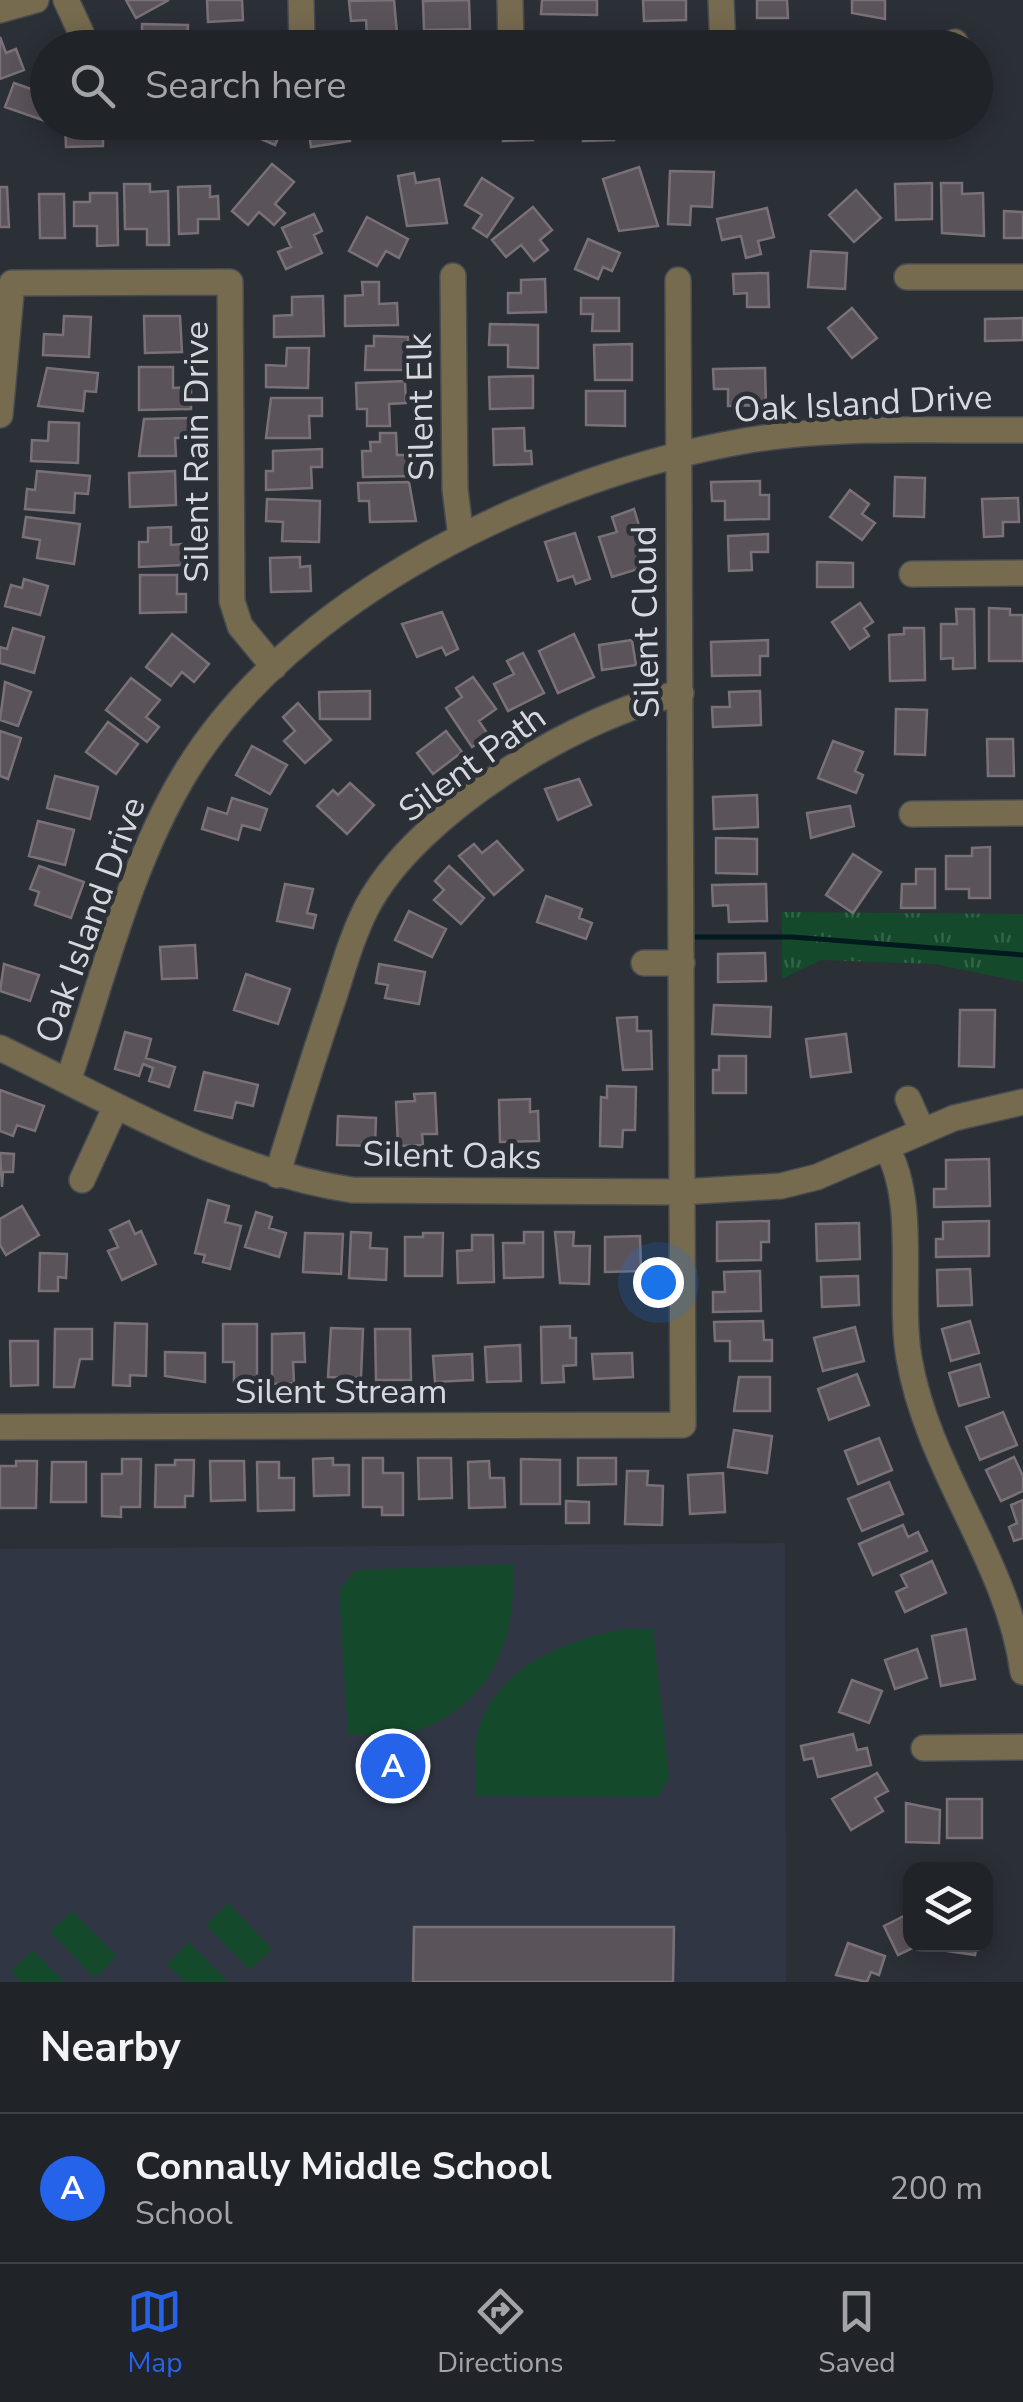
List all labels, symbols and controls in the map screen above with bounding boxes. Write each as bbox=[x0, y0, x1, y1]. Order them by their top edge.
search box bbox=[30, 30, 993, 140]
icon: search bbox=[65, 58, 120, 113]
text: Search here bbox=[145, 60, 346, 111]
street label: Silent Rain Drive bbox=[173, 321, 220, 583]
street label: Silent Elk bbox=[396, 332, 445, 481]
street label: Oak Island Drive bbox=[733, 373, 994, 434]
street label: Silent Cloud bbox=[620, 525, 671, 719]
street label: Silent Path bbox=[389, 694, 556, 833]
street label: Oak Island Drive bbox=[24, 790, 157, 1050]
street label: Silent Oaks bbox=[362, 1130, 542, 1181]
your location bbox=[633, 1257, 684, 1308]
street label: Silent Stream bbox=[235, 1368, 447, 1415]
pin: A bbox=[360, 1728, 426, 1804]
map controls bbox=[903, 1862, 993, 1952]
button: layers bbox=[903, 1862, 993, 1952]
text: Nearby bbox=[40, 2019, 181, 2076]
text: Connally Middle School bbox=[135, 2141, 552, 2192]
text: A bbox=[61, 2167, 84, 2210]
text: 200 m bbox=[890, 2167, 983, 2210]
text: School bbox=[135, 2192, 233, 2235]
tab: Map bbox=[127, 2284, 182, 2382]
tab: Directions bbox=[437, 2284, 563, 2382]
tab: Saved bbox=[818, 2284, 896, 2382]

